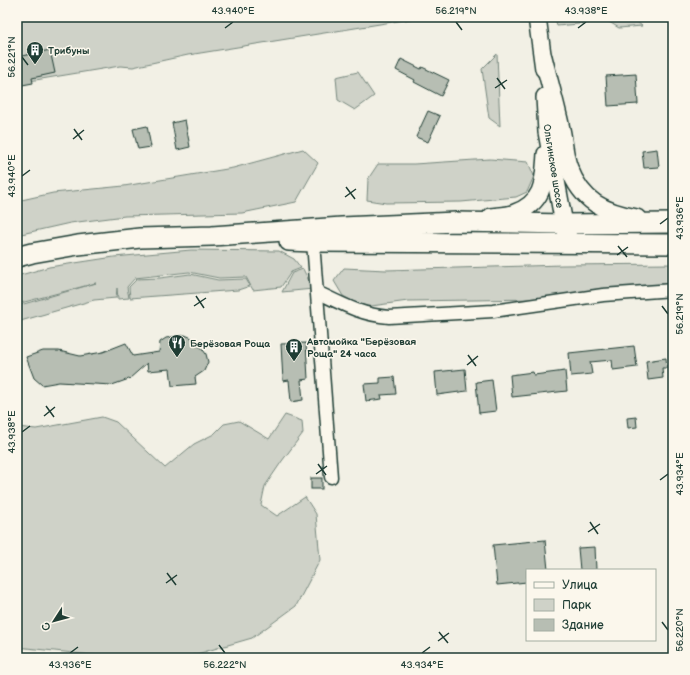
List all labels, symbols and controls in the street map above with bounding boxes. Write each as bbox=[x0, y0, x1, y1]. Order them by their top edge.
text: 43.940°E bbox=[211, 5, 255, 17]
text: 56.219°N bbox=[435, 5, 477, 17]
text: 43.938°E bbox=[564, 5, 608, 17]
text: 56.221°N bbox=[6, 36, 18, 78]
building icon: Трибуны bbox=[25, 40, 45, 65]
place label: Трибуны bbox=[48, 45, 89, 57]
street label: Ольгинское шоссе bbox=[540, 123, 566, 209]
text: 43.940°E bbox=[6, 154, 18, 198]
text: 43.936°E bbox=[674, 196, 686, 240]
text: 56.219°N bbox=[674, 293, 686, 335]
restaurant icon: Берёзовая Роща bbox=[167, 333, 187, 358]
place label: Автомойка "Берёзовая Роща" 24 часа bbox=[306, 336, 417, 360]
building icon: Автомойка "Берёзовая Роща" 24 часа bbox=[284, 337, 304, 362]
place label: Берёзовая Роща bbox=[190, 338, 270, 350]
text: 43.938°E bbox=[6, 410, 18, 454]
text: 43.934°E bbox=[674, 452, 686, 496]
legend bbox=[526, 569, 656, 641]
text: Улица bbox=[562, 578, 598, 593]
text: Парк bbox=[562, 598, 592, 613]
north arrow bbox=[34, 601, 74, 641]
text: 56.220°N bbox=[674, 608, 686, 652]
text: Здание bbox=[562, 618, 604, 633]
text: С bbox=[39, 619, 54, 634]
text: 43.936°E bbox=[48, 659, 92, 671]
text: 56.222°N bbox=[203, 659, 247, 671]
text: 43.934°E bbox=[400, 659, 444, 671]

